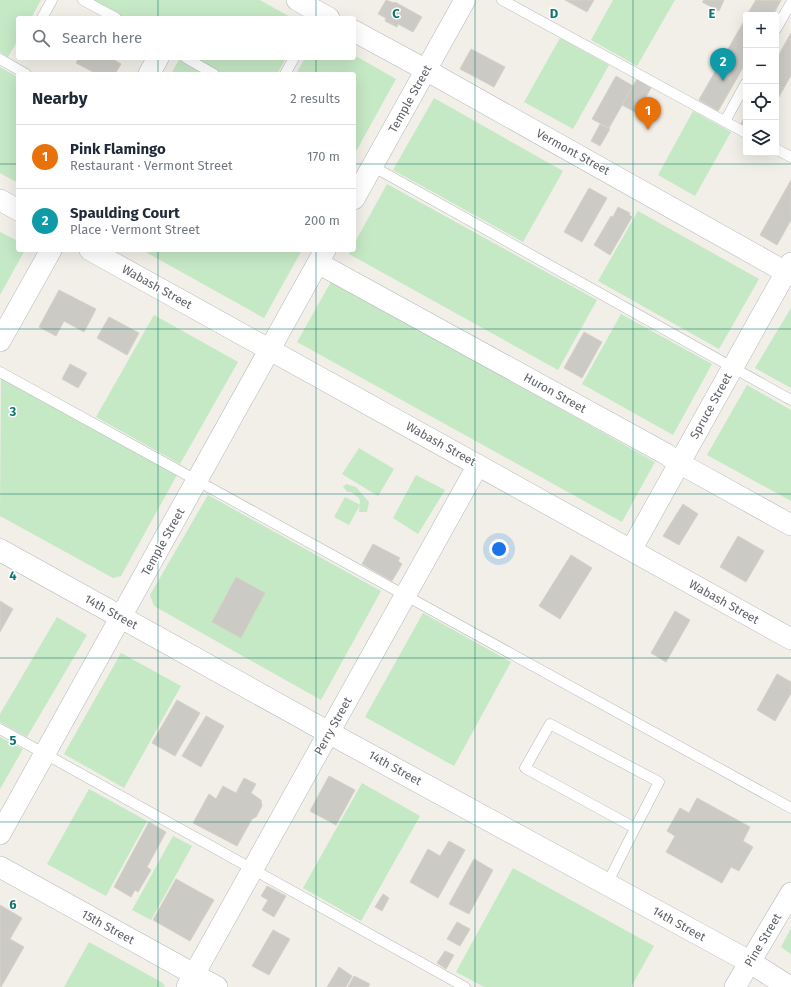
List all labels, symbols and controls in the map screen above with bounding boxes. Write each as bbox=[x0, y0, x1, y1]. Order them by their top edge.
text: C bbox=[392, 6, 400, 21]
text: D bbox=[550, 6, 559, 21]
text: E bbox=[709, 6, 716, 21]
map controls bbox=[743, 12, 779, 156]
button: + bbox=[743, 12, 779, 48]
search box bbox=[16, 16, 356, 60]
icon: search bbox=[30, 27, 52, 49]
text: Search here bbox=[62, 29, 142, 47]
pin: 2 bbox=[710, 48, 736, 81]
button: − bbox=[743, 48, 779, 84]
street label: Temple Street bbox=[386, 62, 435, 135]
button: locate bbox=[743, 84, 779, 120]
text: Nearby bbox=[32, 88, 87, 109]
text: 2 results bbox=[290, 91, 340, 106]
pin: 1 bbox=[635, 97, 661, 130]
button: layers bbox=[743, 120, 779, 156]
street label: Vermont Street bbox=[534, 126, 613, 178]
text: Pink Flamingo bbox=[70, 140, 166, 158]
text: 1 bbox=[42, 149, 48, 164]
text: 170 m bbox=[307, 149, 340, 164]
text: Restaurant · Vermont Street bbox=[70, 158, 233, 173]
text: Spaulding Court bbox=[70, 204, 180, 222]
text: 2 bbox=[42, 213, 48, 228]
text: 200 m bbox=[304, 213, 340, 228]
text: Place · Vermont Street bbox=[70, 222, 200, 237]
street label: Wabash Street bbox=[120, 262, 195, 312]
street label: Huron Street bbox=[521, 370, 589, 416]
street label: Spruce Street bbox=[687, 370, 735, 441]
text: 3 bbox=[9, 404, 17, 419]
street label: Wabash Street bbox=[404, 419, 479, 469]
street label: Temple Street bbox=[139, 505, 188, 578]
your location bbox=[489, 539, 509, 559]
text: 4 bbox=[9, 568, 17, 583]
street label: Wabash Street bbox=[687, 577, 762, 627]
street label: 14th Street bbox=[82, 592, 141, 633]
street label: Perry Street bbox=[311, 694, 355, 757]
text: 5 bbox=[10, 733, 17, 748]
street label: 14th Street bbox=[366, 748, 425, 789]
text: 6 bbox=[9, 897, 17, 912]
street label: 14th Street bbox=[650, 904, 709, 945]
street label: 15th Street bbox=[79, 907, 137, 948]
street label: Pine Street bbox=[742, 910, 785, 969]

